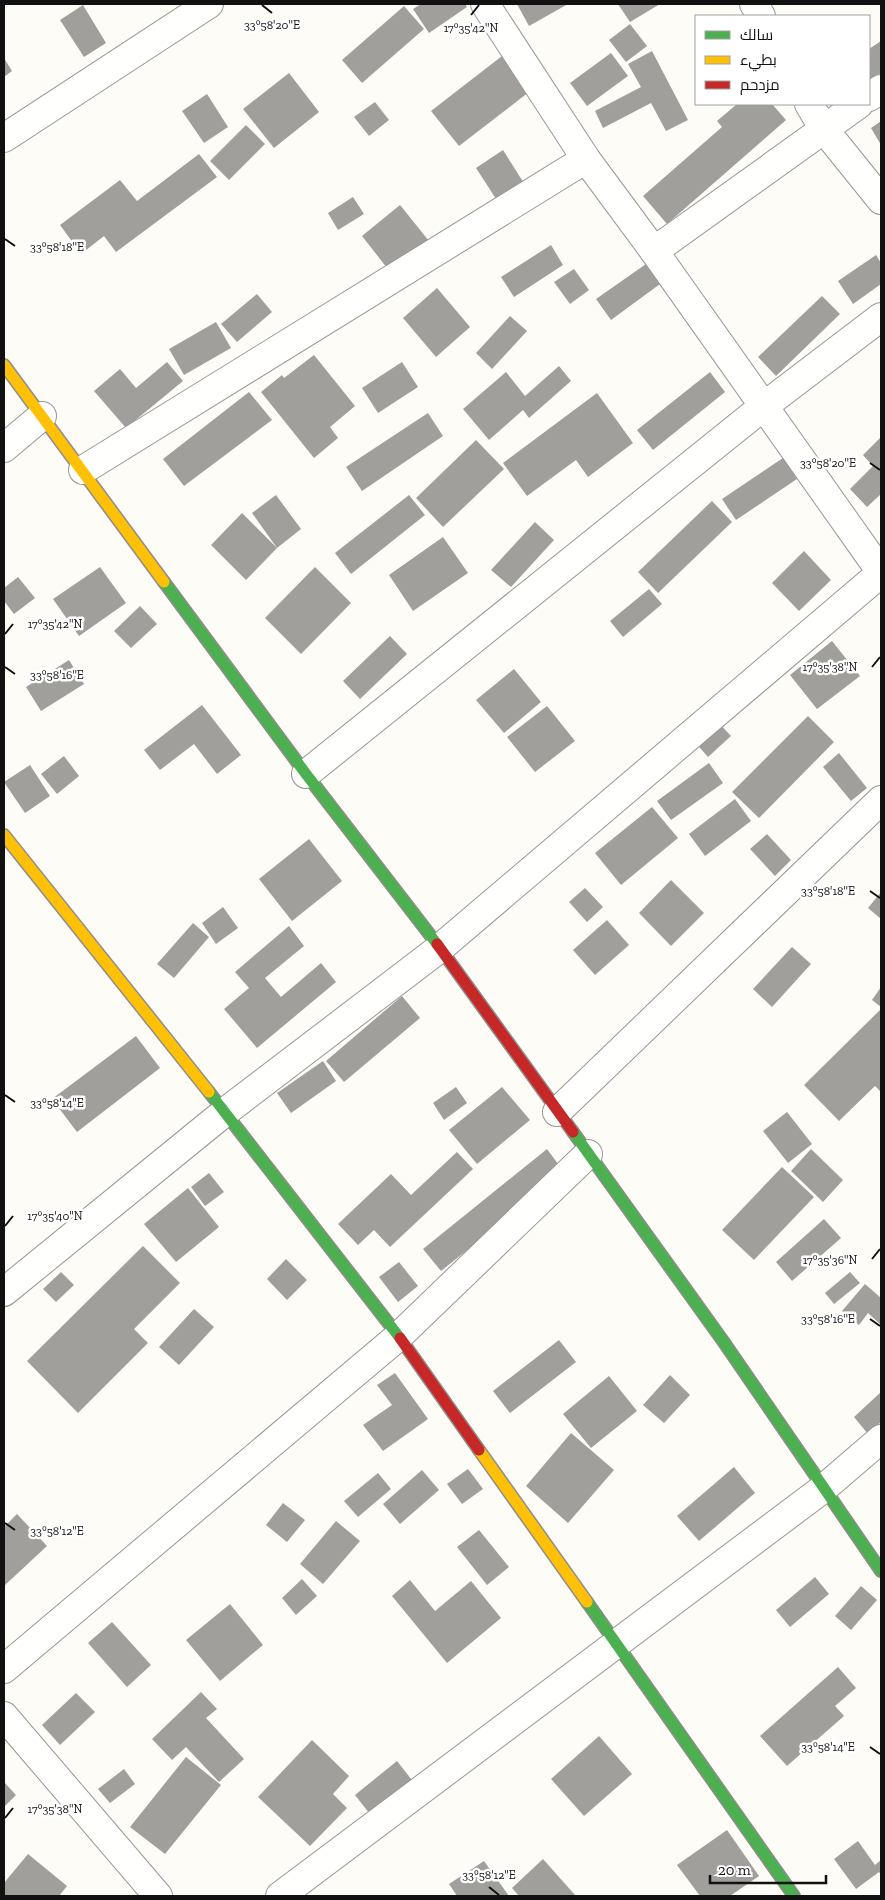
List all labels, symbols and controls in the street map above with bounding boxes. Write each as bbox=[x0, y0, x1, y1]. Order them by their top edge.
legend bbox=[695, 15, 870, 105]
text: 33°58'20"E bbox=[244, 18, 300, 32]
text: 17°35'42"N bbox=[444, 21, 498, 35]
text: سالك bbox=[740, 26, 773, 44]
text: بطيء bbox=[740, 51, 777, 72]
text: مزدحم bbox=[740, 76, 780, 95]
text: 33°58'18"E bbox=[30, 240, 84, 254]
text: 33°58'20"E bbox=[800, 456, 856, 470]
text: 17°35'42"N bbox=[28, 617, 82, 631]
text: 17°35'38"N bbox=[803, 660, 858, 674]
text: 33°58'16"E bbox=[30, 668, 84, 682]
text: 33°58'18"E bbox=[801, 884, 855, 898]
text: 33°58'14"E bbox=[30, 1096, 84, 1110]
text: 17°35'40"N bbox=[27, 1209, 83, 1223]
text: 17°35'36"N bbox=[803, 1253, 857, 1267]
text: 33°58'16"E bbox=[801, 1312, 855, 1326]
text: 33°58'12"E bbox=[30, 1524, 84, 1538]
text: 33°58'14"E bbox=[801, 1740, 855, 1754]
text: 17°35'38"N bbox=[28, 1802, 83, 1816]
scale bar bbox=[710, 1852, 826, 1884]
text: 20 m bbox=[718, 1861, 751, 1879]
text: 33°58'12"E bbox=[462, 1868, 516, 1882]

